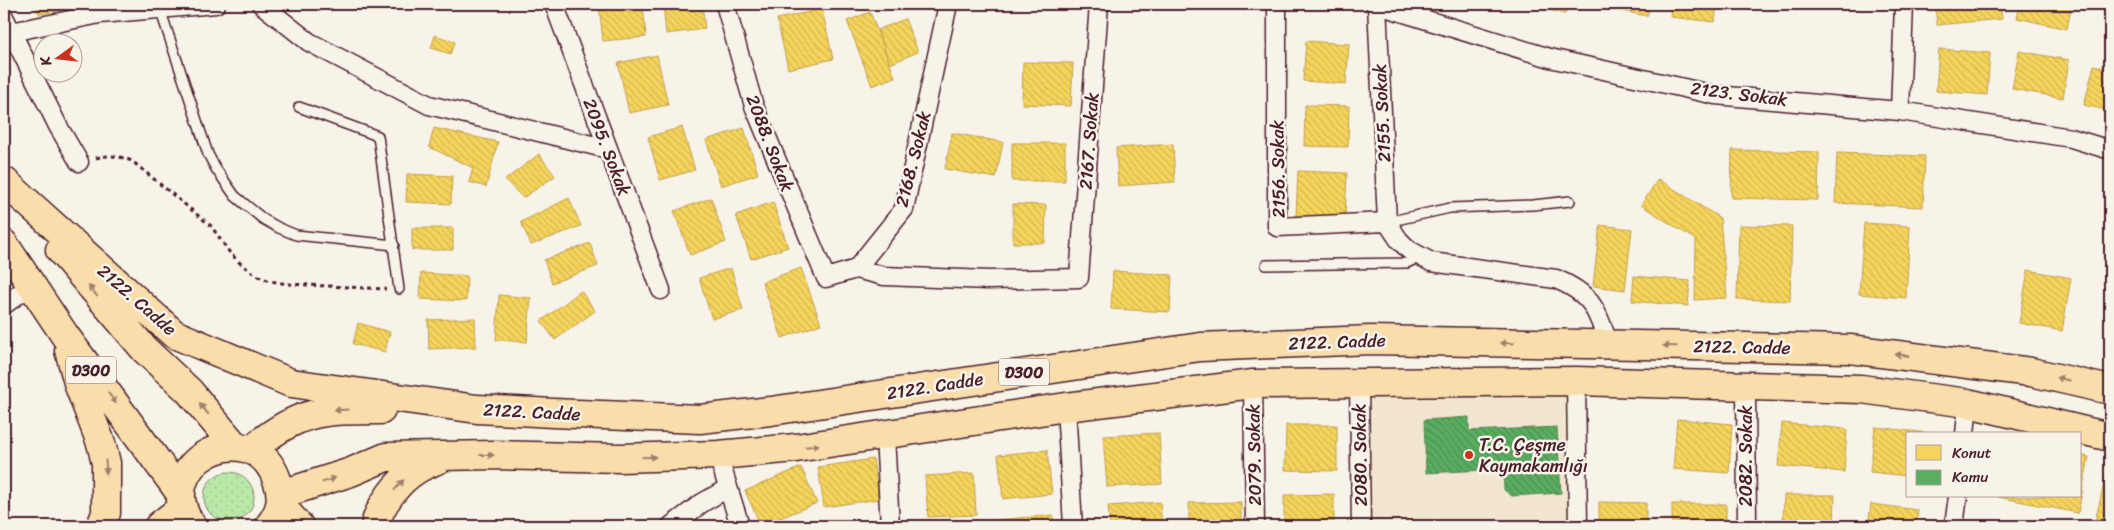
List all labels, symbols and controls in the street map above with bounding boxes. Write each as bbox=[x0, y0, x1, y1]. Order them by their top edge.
north arrow bbox=[32, 32, 82, 82]
text: K bbox=[32, 52, 59, 70]
street label: 2155. Sokak bbox=[1363, 62, 1401, 163]
street label: 2123. Sokak bbox=[1689, 72, 1790, 116]
street label: 2088. Sokak bbox=[737, 90, 803, 197]
street label: 2167. Sokak bbox=[1070, 91, 1108, 191]
street label: 2095. Sokak bbox=[574, 93, 640, 201]
street label: 2168. Sokak bbox=[886, 107, 940, 210]
street label: 2156. Sokak bbox=[1261, 119, 1295, 218]
street label: 2122. Cadde bbox=[90, 256, 184, 344]
one-way arrow bbox=[87, 284, 98, 297]
street label: 2122. Cadde bbox=[1288, 324, 1386, 360]
street label: 2122. Cadde bbox=[1693, 330, 1791, 364]
one-way arrow bbox=[1499, 339, 1515, 347]
one-way arrow bbox=[1662, 342, 1678, 350]
one-way arrow bbox=[1894, 351, 1910, 359]
road number: D300 bbox=[66, 356, 116, 384]
road number: D300 bbox=[999, 358, 1049, 386]
street label: 2122. Cadde bbox=[884, 363, 986, 409]
one-way arrow bbox=[2055, 375, 2070, 383]
one-way arrow bbox=[107, 391, 117, 405]
street label: 2122. Cadde bbox=[482, 393, 582, 431]
one-way arrow bbox=[199, 403, 210, 415]
street label: 2079. Sokak bbox=[1237, 403, 1271, 506]
street label: 2080. Sokak bbox=[1343, 403, 1377, 507]
street label: 2082. Sokak bbox=[1730, 405, 1762, 507]
one-way arrow bbox=[333, 407, 349, 415]
place label: T.C. Çeşme Kaymakamlığı bbox=[1479, 429, 1588, 482]
legend bbox=[1906, 432, 2082, 498]
text: Konut bbox=[1952, 440, 1992, 466]
one-way arrow bbox=[804, 442, 820, 450]
marker: T.C. Çeşme Kaymakamlığı bbox=[1463, 449, 1475, 461]
one-way arrow bbox=[479, 451, 495, 459]
one-way arrow bbox=[642, 453, 658, 461]
one-way arrow bbox=[102, 459, 110, 475]
text: Kamu bbox=[1952, 464, 1988, 490]
one-way arrow bbox=[322, 475, 337, 483]
one-way arrow bbox=[394, 479, 405, 491]

